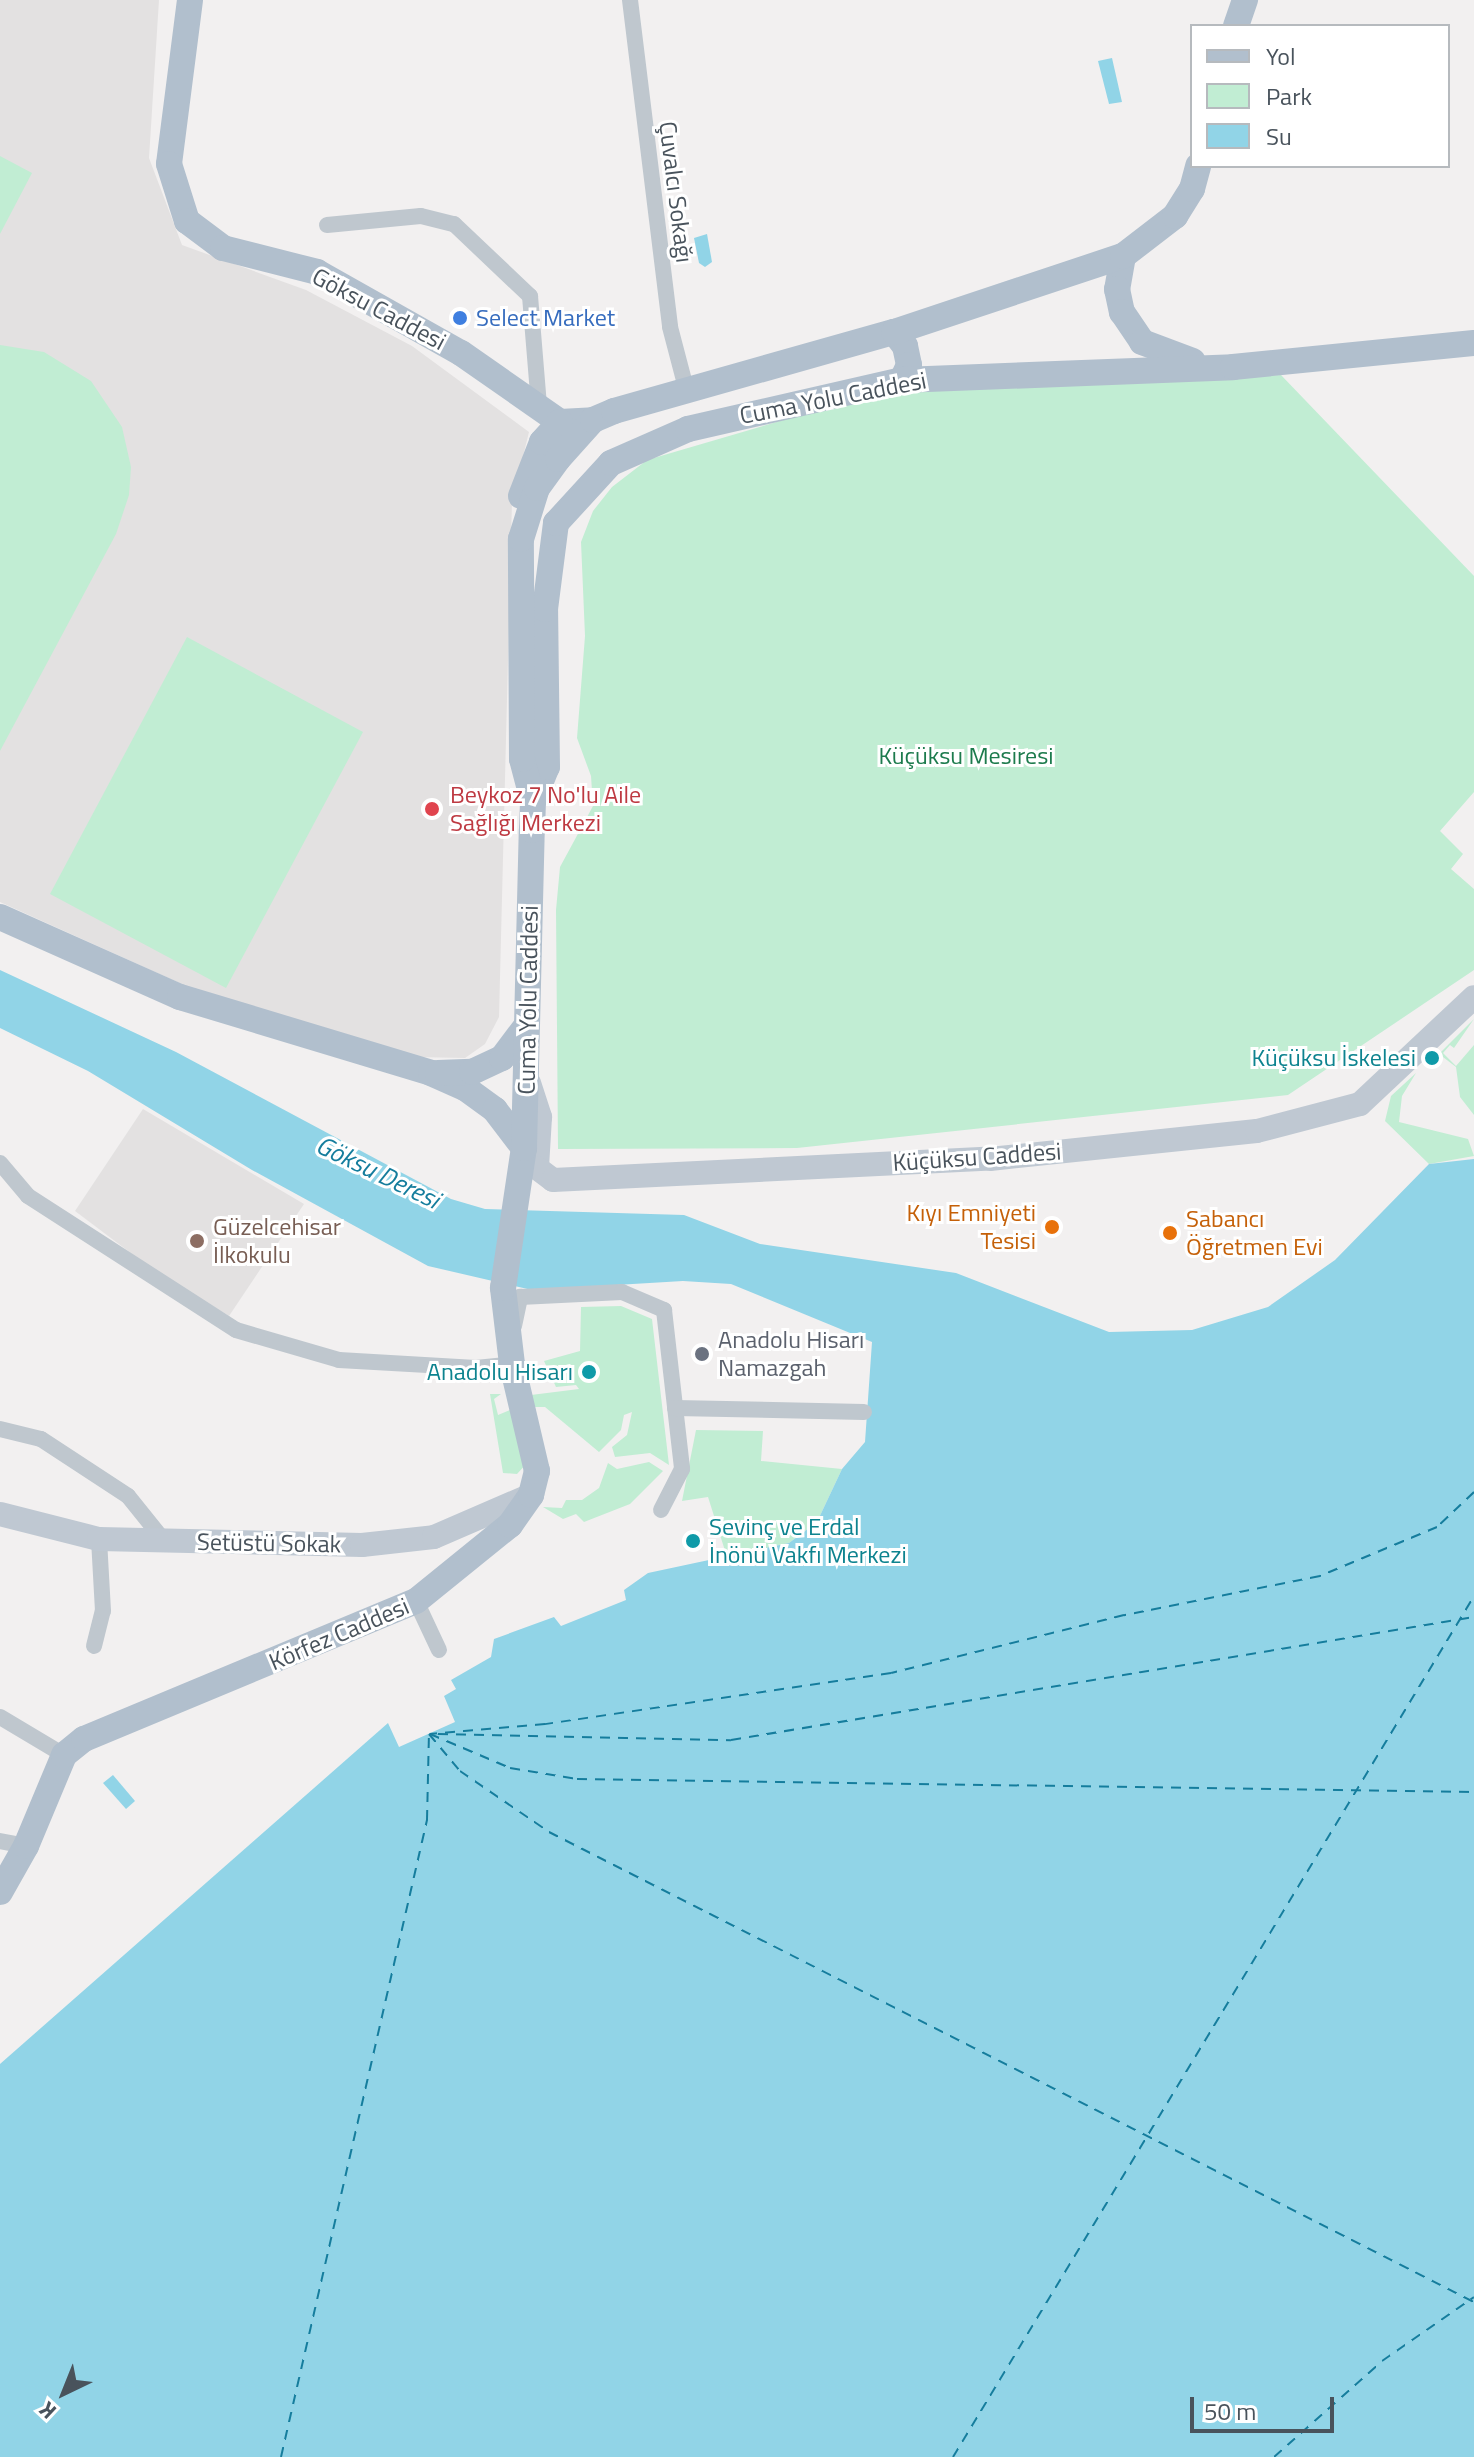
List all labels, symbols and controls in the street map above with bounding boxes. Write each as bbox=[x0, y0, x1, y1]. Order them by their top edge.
legend bbox=[1190, 24, 1450, 168]
text: Yol bbox=[1266, 38, 1295, 74]
text: Park bbox=[1266, 78, 1312, 114]
text: Su bbox=[1266, 118, 1292, 154]
street label: Çuvalcı Sokağı bbox=[653, 120, 699, 264]
street label: Göksu Caddesi bbox=[307, 262, 451, 356]
place label: Select Market bbox=[476, 304, 615, 332]
marker: Select Market bbox=[451, 309, 469, 327]
street label: Cuma Yolu Caddesi bbox=[737, 366, 929, 430]
park label: Küçüksu Mesiresi bbox=[878, 742, 1054, 770]
place label: Beykoz 7 No'lu Aile Sağlığı Merkezi bbox=[450, 781, 641, 837]
marker: Beykoz 7 No'lu Aile Sağlığı Merkezi bbox=[421, 798, 443, 820]
street label: Cuma Yolu Caddesi bbox=[512, 905, 544, 1095]
place label: Küçüksu İskelesi bbox=[1252, 1044, 1416, 1072]
marker: Küçüksu İskelesi bbox=[1423, 1049, 1441, 1067]
water label: Göksu Deresi bbox=[311, 1129, 445, 1215]
street label: Küçüksu Caddesi bbox=[892, 1137, 1062, 1177]
place label: Kıyı Emniyeti Tesisi bbox=[906, 1199, 1036, 1255]
place label: Sabancı Öğretmen Evi bbox=[1186, 1205, 1323, 1261]
place label: Güzelcehisar İlkokulu bbox=[213, 1213, 341, 1269]
marker: Kıyı Emniyeti Tesisi bbox=[1043, 1218, 1061, 1236]
marker: Sabancı Öğretmen Evi bbox=[1161, 1224, 1179, 1242]
marker: Güzelcehisar İlkokulu bbox=[188, 1232, 206, 1250]
place label: Anadolu Hisarı Namazgah bbox=[718, 1326, 864, 1382]
marker: Anadolu Hisarı Namazgah bbox=[693, 1345, 711, 1363]
place label: Anadolu Hisarı bbox=[427, 1358, 573, 1386]
marker: Anadolu Hisarı bbox=[580, 1363, 598, 1381]
place label: Sevinç ve Erdal İnönü Vakfı Merkezi bbox=[709, 1513, 907, 1569]
street label: Setüstü Sokak bbox=[197, 1527, 341, 1559]
marker: Sevinç ve Erdal İnönü Vakfı Merkezi bbox=[684, 1532, 702, 1550]
street label: Körfez Caddesi bbox=[265, 1592, 413, 1676]
north arrow bbox=[24, 2353, 104, 2433]
scale bar bbox=[1194, 2381, 1338, 2431]
text: 50 m bbox=[1204, 2393, 1256, 2429]
text: K bbox=[31, 2394, 64, 2427]

